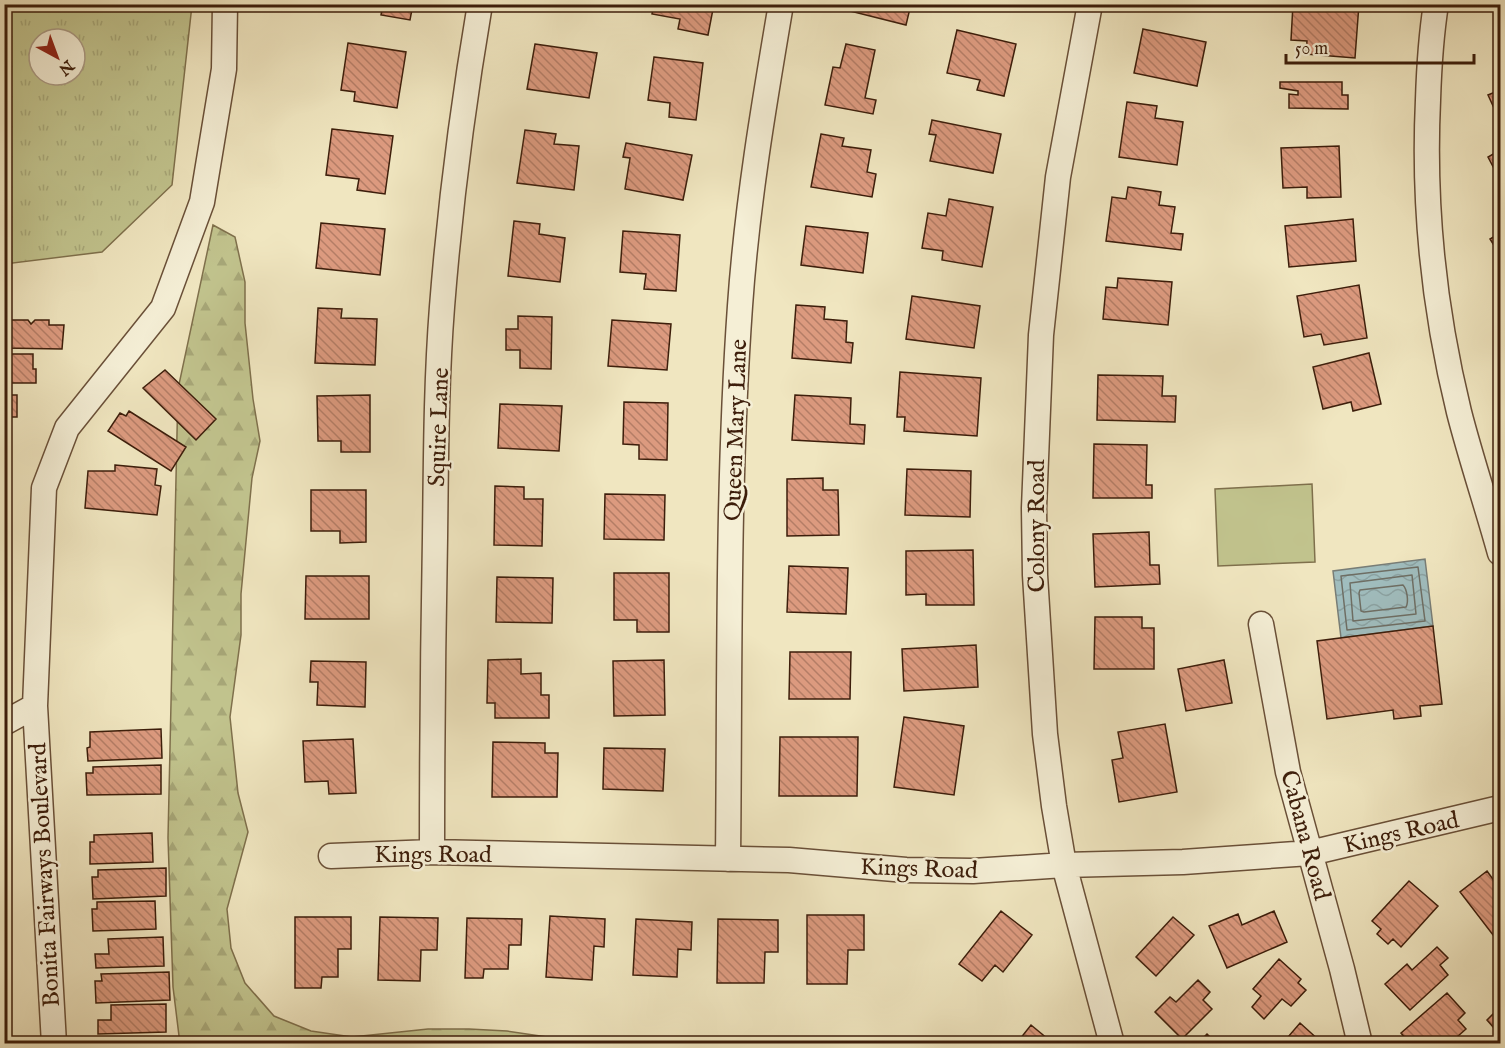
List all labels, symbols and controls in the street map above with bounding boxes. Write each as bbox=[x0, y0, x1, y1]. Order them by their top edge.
north arrow bbox=[27, 27, 87, 87]
scale bar bbox=[1286, 27, 1474, 65]
text: 50 m bbox=[1295, 38, 1328, 61]
text: N bbox=[54, 54, 78, 79]
street label: Queen Mary Lane bbox=[718, 338, 755, 522]
street label: Squire Lane bbox=[422, 367, 457, 487]
street label: Colony Road bbox=[1022, 459, 1053, 593]
street label: Bonita Fairways Boulevard bbox=[23, 742, 68, 1008]
street label: Cabana Road bbox=[1272, 767, 1337, 904]
street label: Kings Road bbox=[1341, 805, 1462, 862]
street label: Kings Road bbox=[374, 840, 492, 871]
street label: Kings Road bbox=[860, 852, 978, 887]

